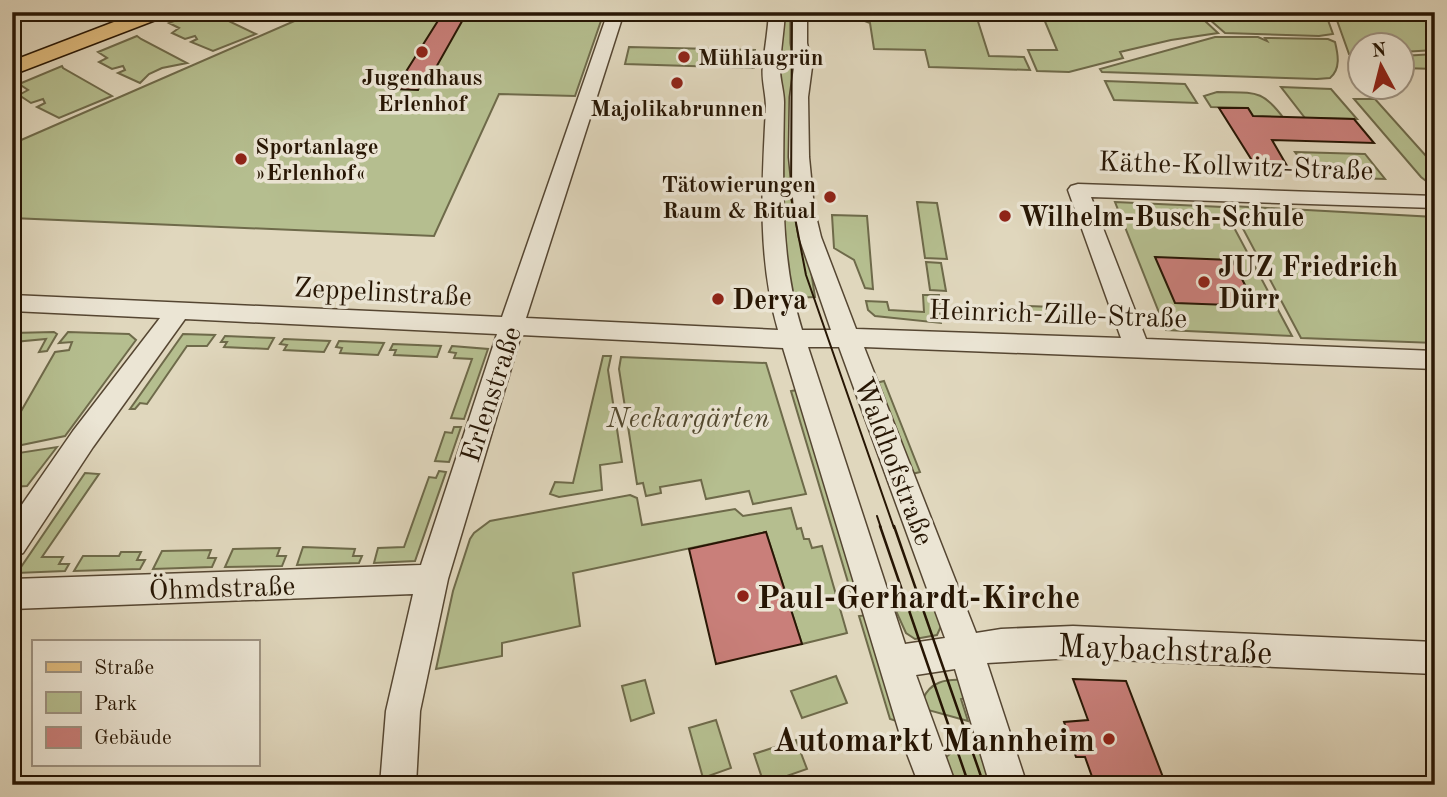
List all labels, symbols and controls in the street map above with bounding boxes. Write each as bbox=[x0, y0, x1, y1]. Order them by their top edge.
north arrow bbox=[1346, 32, 1416, 102]
text: N bbox=[1371, 41, 1388, 62]
marker: Jugendhaus Erlenhof bbox=[414, 44, 430, 60]
place label: Mühlaugrün bbox=[698, 47, 824, 70]
marker: Mühlaugrün bbox=[676, 49, 692, 65]
place label: Jugendhaus Erlenhof bbox=[362, 67, 483, 116]
marker: Majolikabrunnen bbox=[669, 75, 685, 91]
place label: Majolikabrunnen bbox=[590, 98, 764, 121]
place label: Sportanlage »Erlenhof« bbox=[255, 136, 379, 185]
street label: Käthe-Kollwitz-Straße bbox=[1098, 149, 1374, 187]
marker: Sportanlage »Erlenhof« bbox=[233, 151, 249, 167]
place label: Tätowierungen Raum & Ritual bbox=[662, 174, 816, 223]
marker: Tätowierungen Raum & Ritual bbox=[822, 189, 838, 205]
place label: Wilhelm-Busch-Schule bbox=[1019, 205, 1304, 233]
marker: Wilhelm-Busch-Schule bbox=[997, 208, 1013, 224]
place label: JUZ Friedrich Dürr bbox=[1218, 255, 1398, 315]
marker: JUZ Friedrich Dürr bbox=[1196, 274, 1212, 290]
street label: Zeppelinstraße bbox=[293, 275, 473, 313]
place label: Derya bbox=[732, 288, 807, 316]
marker: Derya bbox=[710, 291, 726, 307]
street label: Heinrich-Zille-Straße bbox=[928, 297, 1188, 335]
street label: Erlenstraße bbox=[458, 323, 528, 466]
street label: Waldhofstraße bbox=[847, 374, 937, 550]
park label: Neckargärten bbox=[605, 406, 770, 434]
street label: Öhmdstraße bbox=[148, 569, 296, 607]
place label: Paul-Gerhardt-Kirche bbox=[757, 583, 1080, 616]
marker: Paul-Gerhardt-Kirche bbox=[735, 588, 751, 604]
street label: Maybachstraße bbox=[1057, 631, 1273, 672]
legend bbox=[32, 640, 259, 766]
text: Straße bbox=[94, 658, 154, 679]
text: Park bbox=[94, 694, 137, 715]
place label: Automarkt Mannheim bbox=[773, 726, 1095, 759]
text: Gebäude bbox=[94, 728, 172, 749]
marker: Automarkt Mannheim bbox=[1101, 731, 1117, 747]

